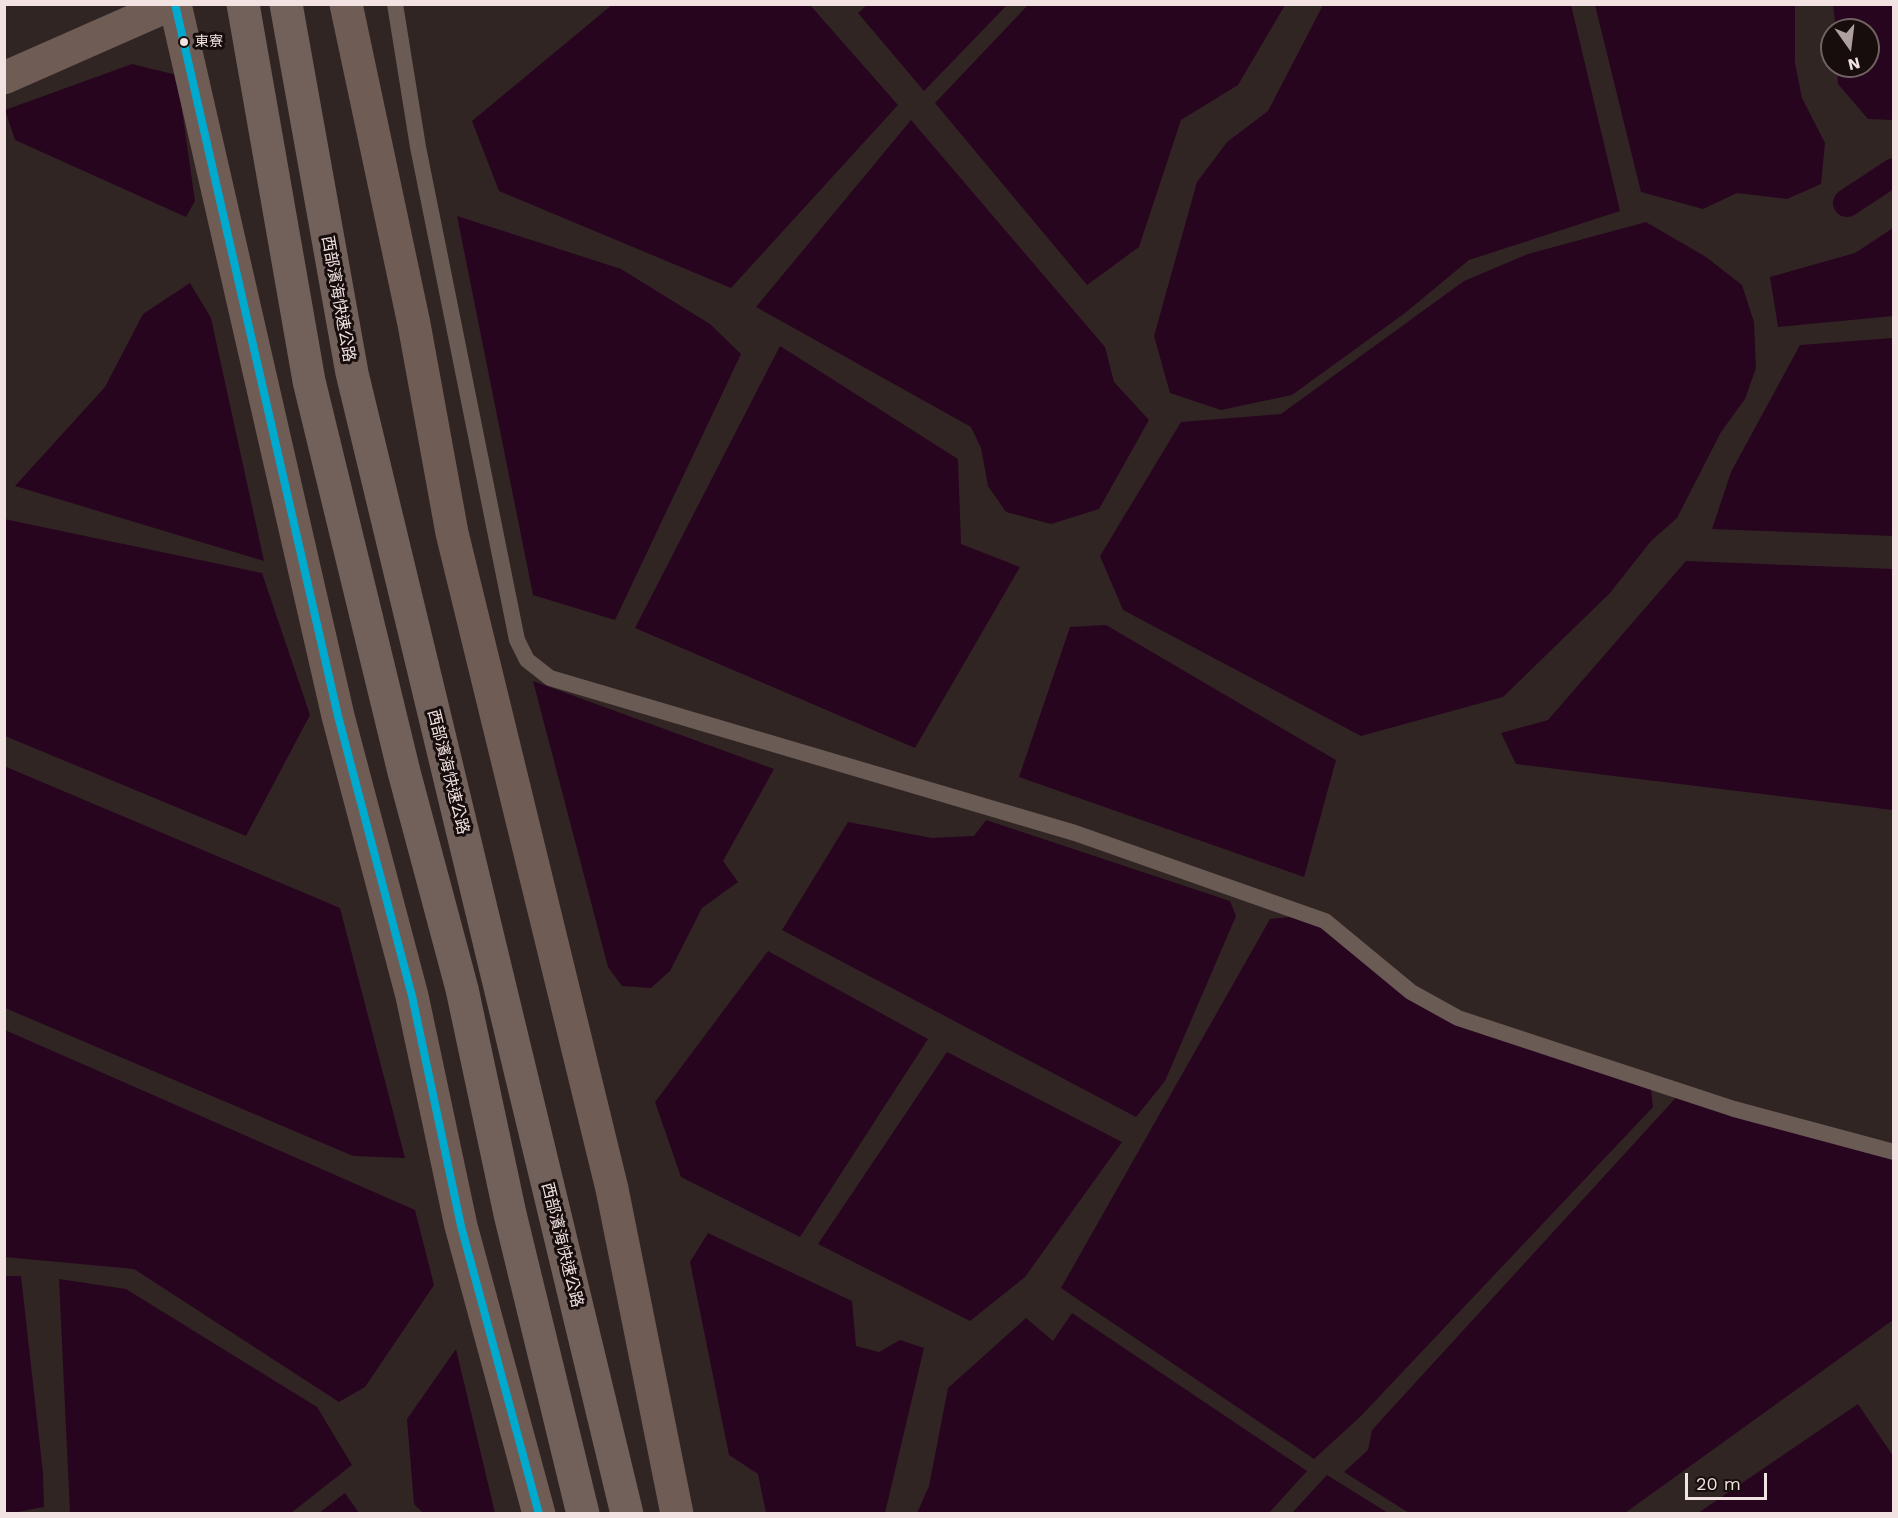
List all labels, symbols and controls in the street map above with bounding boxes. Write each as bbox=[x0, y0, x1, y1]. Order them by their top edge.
north arrow bbox=[1820, 18, 1880, 78]
place label: 東寮 bbox=[195, 34, 223, 50]
marker: 東寮 bbox=[178, 36, 190, 48]
text: N bbox=[1846, 53, 1862, 75]
street label: 西部濱海快速公路 bbox=[317, 234, 359, 364]
street label: 西部濱海快速公路 bbox=[423, 708, 473, 836]
street label: 西部濱海快速公路 bbox=[537, 1181, 587, 1309]
scale bar bbox=[1688, 1461, 1770, 1499]
text: 20 m bbox=[1696, 1473, 1741, 1494]

